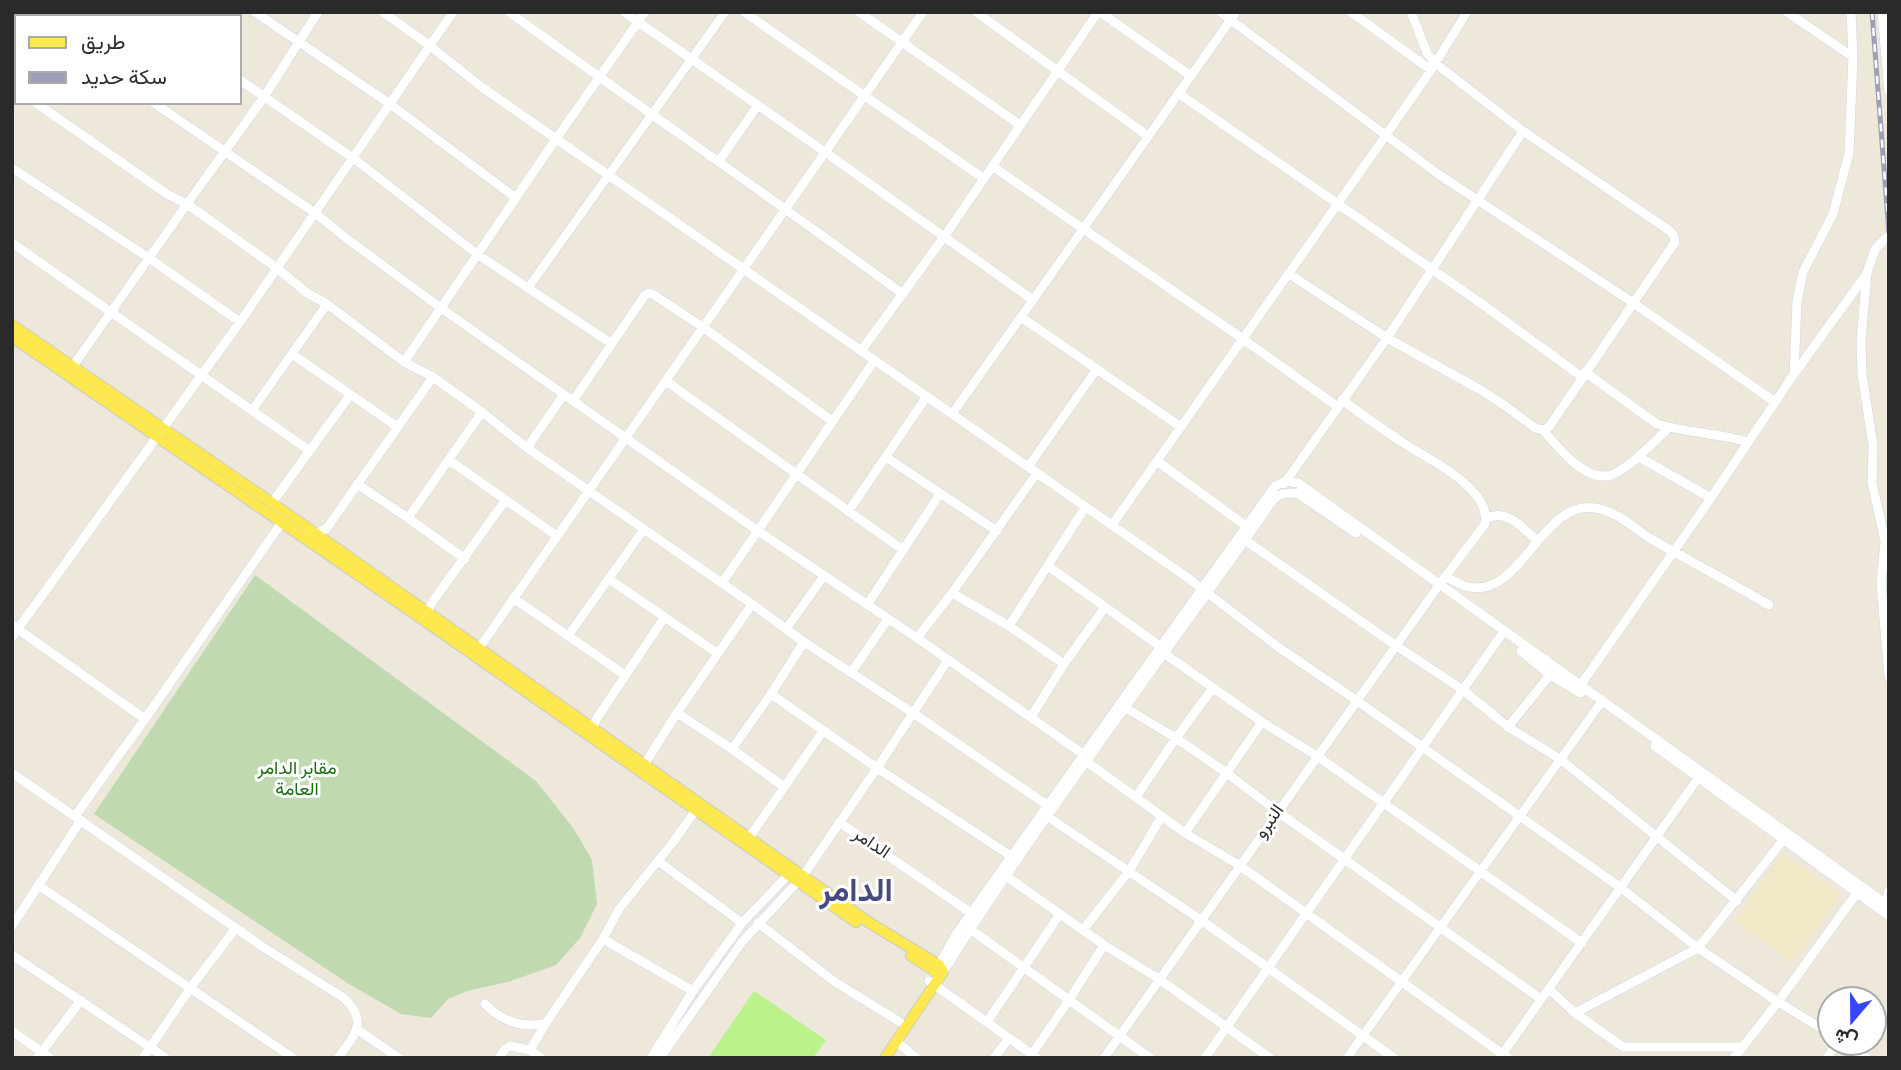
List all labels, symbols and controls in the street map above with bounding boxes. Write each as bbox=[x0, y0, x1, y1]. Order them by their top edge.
legend bbox=[14, 14, 242, 105]
text: طريق bbox=[81, 25, 126, 57]
text: سكة حديد bbox=[81, 60, 167, 92]
park label: مقابر الدامر العامة bbox=[257, 759, 337, 802]
street label: النبرو bbox=[1251, 801, 1289, 843]
street label: الدامر bbox=[849, 824, 893, 864]
district label: الدامر bbox=[819, 874, 893, 912]
north arrow bbox=[1817, 986, 1887, 1056]
text: ش bbox=[1830, 1022, 1861, 1057]

